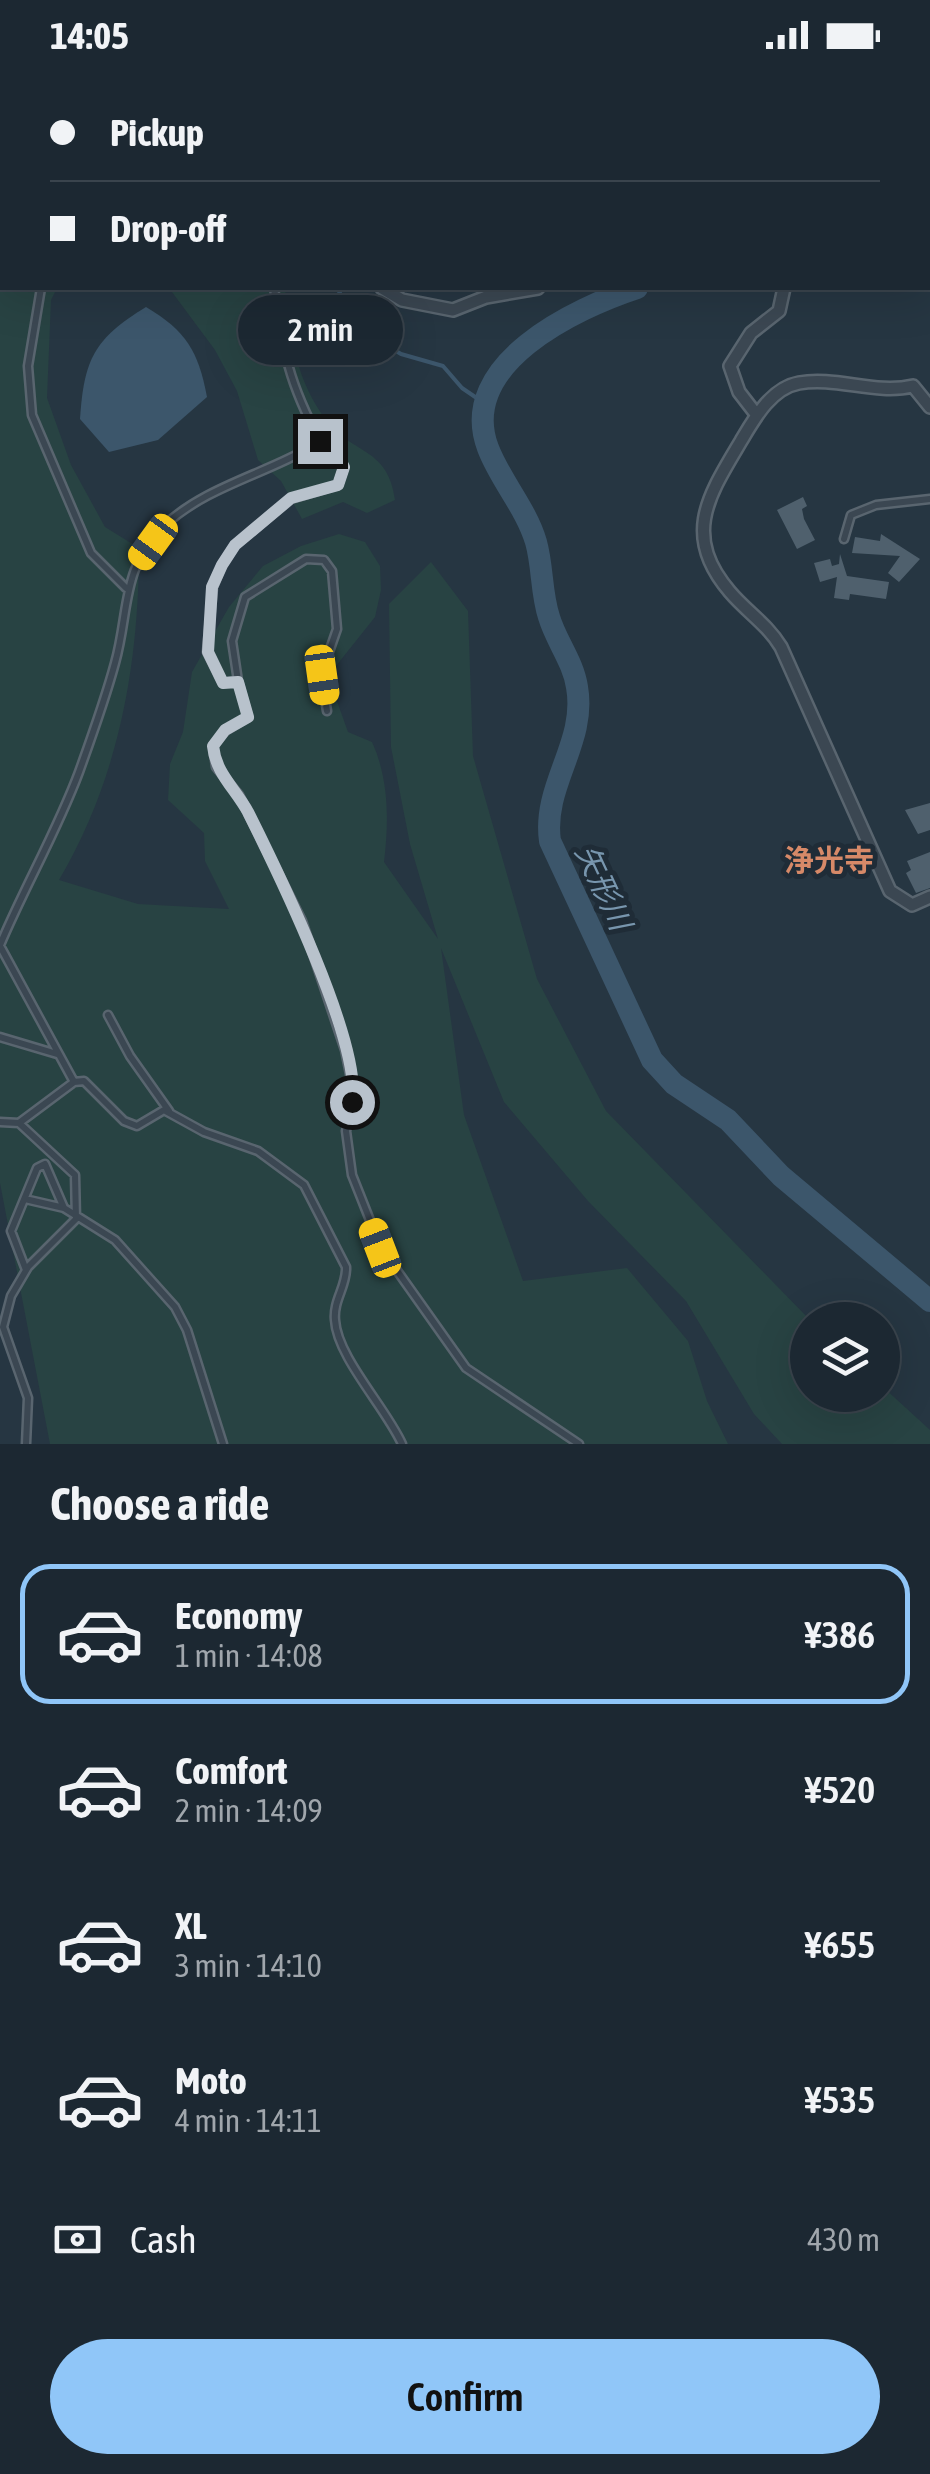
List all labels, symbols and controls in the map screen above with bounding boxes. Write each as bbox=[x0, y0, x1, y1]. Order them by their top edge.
text: 14:05 bbox=[50, 14, 129, 57]
text: Pickup bbox=[110, 111, 204, 154]
text: Drop-off bbox=[110, 207, 226, 250]
callout: 2 min bbox=[238, 296, 402, 366]
text: 2 min bbox=[288, 311, 353, 348]
route end bbox=[298, 419, 343, 464]
car bbox=[123, 509, 183, 575]
car bbox=[303, 643, 341, 707]
water label: 矢形川 bbox=[570, 839, 640, 938]
district label: 浄光寺 bbox=[784, 843, 874, 877]
route start bbox=[330, 1080, 375, 1125]
car bbox=[355, 1215, 405, 1281]
map controls bbox=[790, 1302, 900, 1412]
button: layers bbox=[790, 1302, 900, 1412]
text: Choose a ride bbox=[50, 1478, 269, 1530]
icon: car bbox=[55, 1589, 145, 1679]
text: Economy bbox=[175, 1594, 302, 1637]
text: ¥386 bbox=[805, 1613, 875, 1656]
text: 1 min · 14:08 bbox=[175, 1637, 322, 1674]
icon: car bbox=[55, 1744, 145, 1834]
text: Comfort bbox=[175, 1749, 287, 1792]
text: ¥520 bbox=[805, 1768, 875, 1811]
text: 2 min · 14:09 bbox=[175, 1792, 322, 1829]
icon: car bbox=[55, 1899, 145, 1989]
text: XL bbox=[175, 1904, 207, 1947]
text: ¥655 bbox=[805, 1923, 875, 1966]
text: 3 min · 14:10 bbox=[175, 1947, 322, 1984]
icon: car bbox=[55, 2054, 145, 2144]
text: Moto bbox=[175, 2059, 247, 2102]
text: ¥535 bbox=[805, 2078, 875, 2121]
text: 4 min · 14:11 bbox=[175, 2102, 322, 2139]
icon: cash bbox=[50, 2212, 105, 2267]
text: Cash bbox=[130, 2218, 197, 2261]
text: 430 m bbox=[807, 2221, 880, 2258]
button: Confirm bbox=[50, 2339, 880, 2454]

